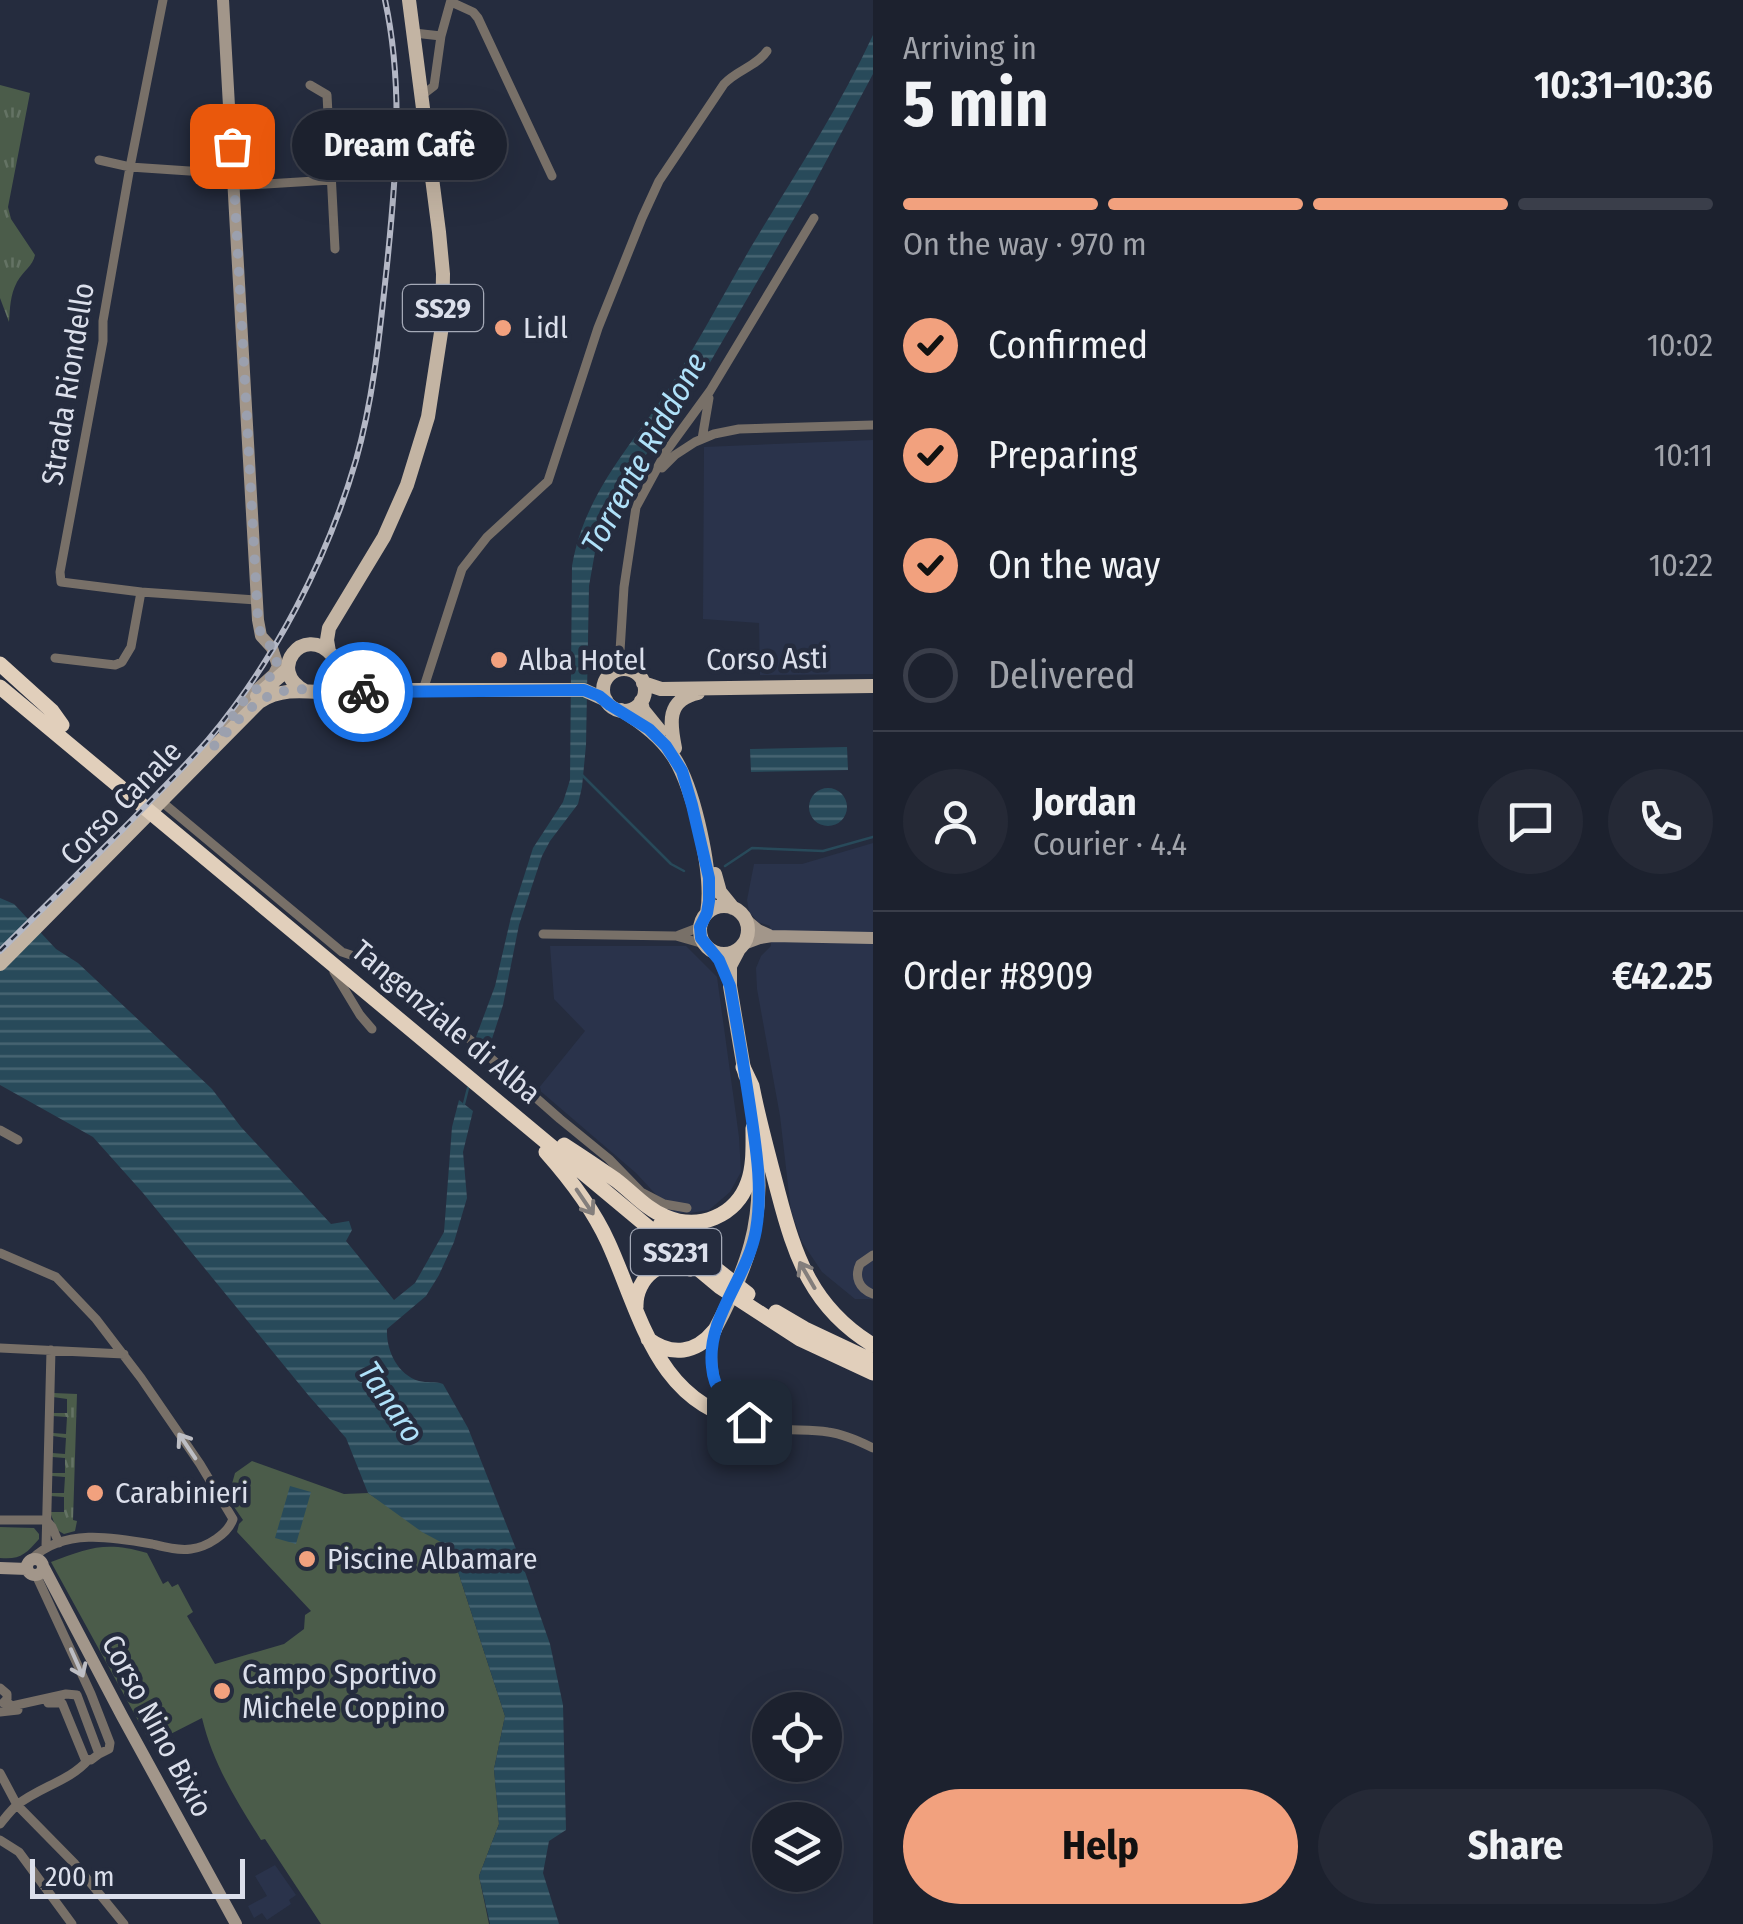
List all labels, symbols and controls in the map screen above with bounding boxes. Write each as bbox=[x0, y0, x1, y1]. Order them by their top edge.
text: Arriving in bbox=[903, 29, 1037, 67]
text: 10:31–10:36 bbox=[1534, 62, 1713, 108]
text: 5 min bbox=[903, 65, 1049, 143]
pin bbox=[190, 104, 275, 189]
callout: Dream Cafè bbox=[292, 111, 507, 181]
icon: bag bbox=[205, 119, 260, 174]
text: Dream Cafè bbox=[324, 126, 475, 164]
text: On the way · 970 m bbox=[903, 225, 1147, 263]
street label: Strada Riondello bbox=[34, 280, 102, 488]
road number: SS29 bbox=[403, 285, 483, 331]
place label: Lidl bbox=[523, 310, 568, 346]
marker: Lidl bbox=[492, 317, 514, 339]
icon: check bbox=[903, 318, 958, 373]
text: Confirmed bbox=[988, 322, 1148, 368]
text: 10:02 bbox=[1647, 326, 1713, 364]
water label: Torrente Riddone bbox=[573, 346, 715, 560]
icon: check bbox=[903, 428, 958, 483]
text: Preparing bbox=[988, 432, 1137, 478]
text: 10:11 bbox=[1654, 436, 1713, 474]
icon: check bbox=[903, 538, 958, 593]
text: On the way bbox=[988, 542, 1160, 588]
text: 10:22 bbox=[1649, 546, 1713, 584]
street label: Corso Asti bbox=[706, 640, 828, 678]
courier bbox=[313, 642, 413, 742]
place label: Alba Hotel bbox=[519, 642, 646, 678]
marker: Alba Hotel bbox=[488, 649, 510, 671]
text: Delivered bbox=[988, 652, 1135, 698]
icon: bike bbox=[336, 665, 391, 720]
street label: Corso Canale bbox=[53, 733, 189, 873]
button: person bbox=[903, 769, 1008, 874]
button: chat bbox=[1478, 769, 1583, 874]
button: phone bbox=[1608, 769, 1713, 874]
text: Jordan bbox=[1033, 779, 1137, 825]
text: Courier · 4.4 bbox=[1033, 825, 1187, 863]
street label: Tangenziale di Alba bbox=[344, 933, 548, 1111]
text: Order #8909 bbox=[903, 953, 1093, 999]
text: €42.25 bbox=[1612, 953, 1713, 999]
one-way arrow bbox=[574, 1188, 595, 1216]
road number: SS231 bbox=[631, 1229, 721, 1275]
one-way arrow bbox=[796, 1261, 816, 1290]
water label: Tanaro bbox=[350, 1354, 432, 1450]
pin bbox=[707, 1380, 792, 1465]
icon: home bbox=[722, 1395, 777, 1450]
one-way arrow bbox=[177, 1432, 198, 1460]
place label: Carabinieri bbox=[115, 1475, 249, 1511]
marker: Carabinieri bbox=[84, 1482, 106, 1504]
place label: Piscine Albamare bbox=[327, 1541, 537, 1577]
marker: Piscine Albamare bbox=[296, 1548, 318, 1570]
street label: Corso Nino Bixio bbox=[94, 1629, 220, 1823]
one-way arrow bbox=[68, 1647, 87, 1677]
place label: Campo Sportivo Michele Coppino bbox=[242, 1656, 446, 1726]
marker: Campo Sportivo Michele Coppino bbox=[211, 1680, 233, 1702]
map controls bbox=[752, 1692, 842, 1892]
button: locate bbox=[752, 1692, 842, 1782]
button: Help bbox=[903, 1789, 1298, 1904]
button: Share bbox=[1318, 1789, 1713, 1904]
button: layers bbox=[752, 1802, 842, 1892]
scale bar bbox=[30, 1854, 245, 1898]
text: 200 m bbox=[45, 1860, 115, 1893]

